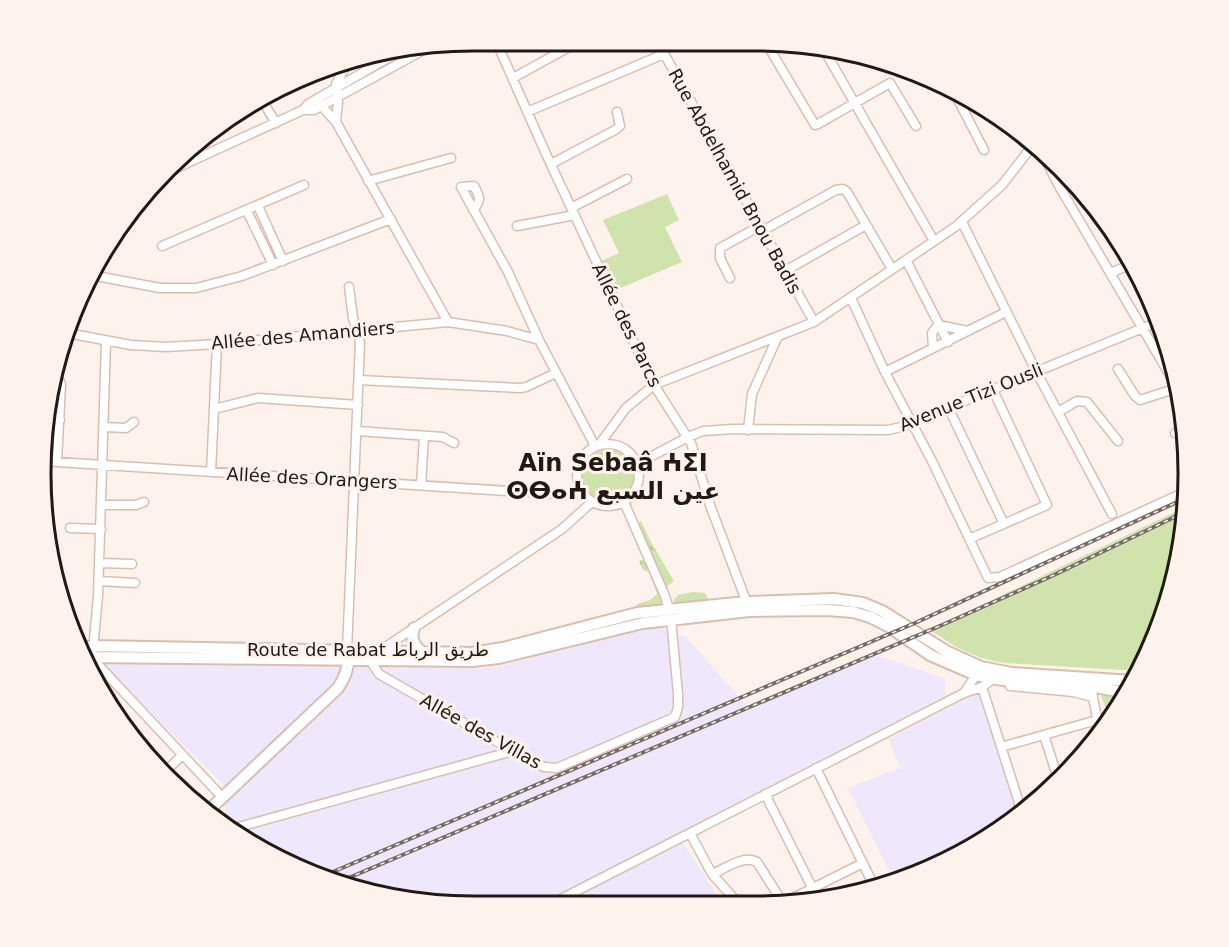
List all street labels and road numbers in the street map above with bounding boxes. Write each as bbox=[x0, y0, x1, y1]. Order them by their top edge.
street label: Rue Abdelhamid Bnou Badis bbox=[664, 65, 806, 297]
street label: Allée des Parcs bbox=[588, 260, 666, 390]
street label: Allée des Amandiers bbox=[210, 317, 396, 353]
street label: Avenue Tizi Ousli bbox=[896, 359, 1046, 435]
street label: Allée des Orangers bbox=[226, 463, 398, 493]
street label: Route de Rabat طريق الرباط bbox=[247, 639, 489, 661]
street label: Allée des Villas bbox=[417, 689, 545, 773]

